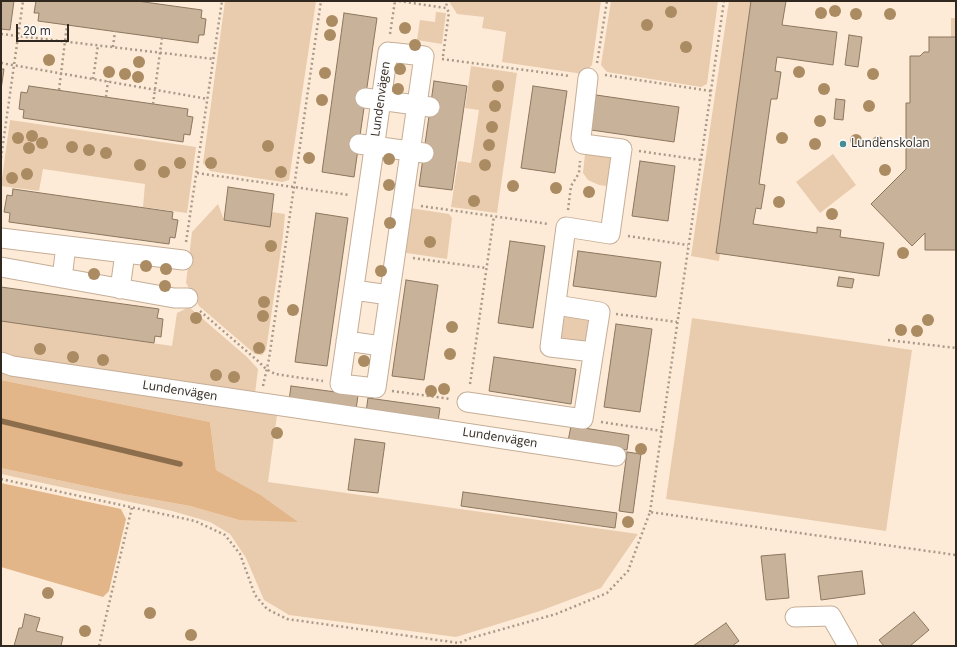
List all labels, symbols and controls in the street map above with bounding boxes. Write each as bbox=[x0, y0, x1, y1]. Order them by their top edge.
scale bar bbox=[18, 16, 71, 42]
text: 20 m bbox=[23, 22, 51, 39]
street label: Lundenvägen bbox=[369, 61, 393, 137]
place label: Lundenskolan bbox=[851, 137, 930, 151]
marker: Lundenskolan bbox=[838, 139, 848, 149]
street label: Lundenvägen bbox=[141, 378, 219, 404]
street label: Lundenvägen bbox=[461, 425, 539, 451]

